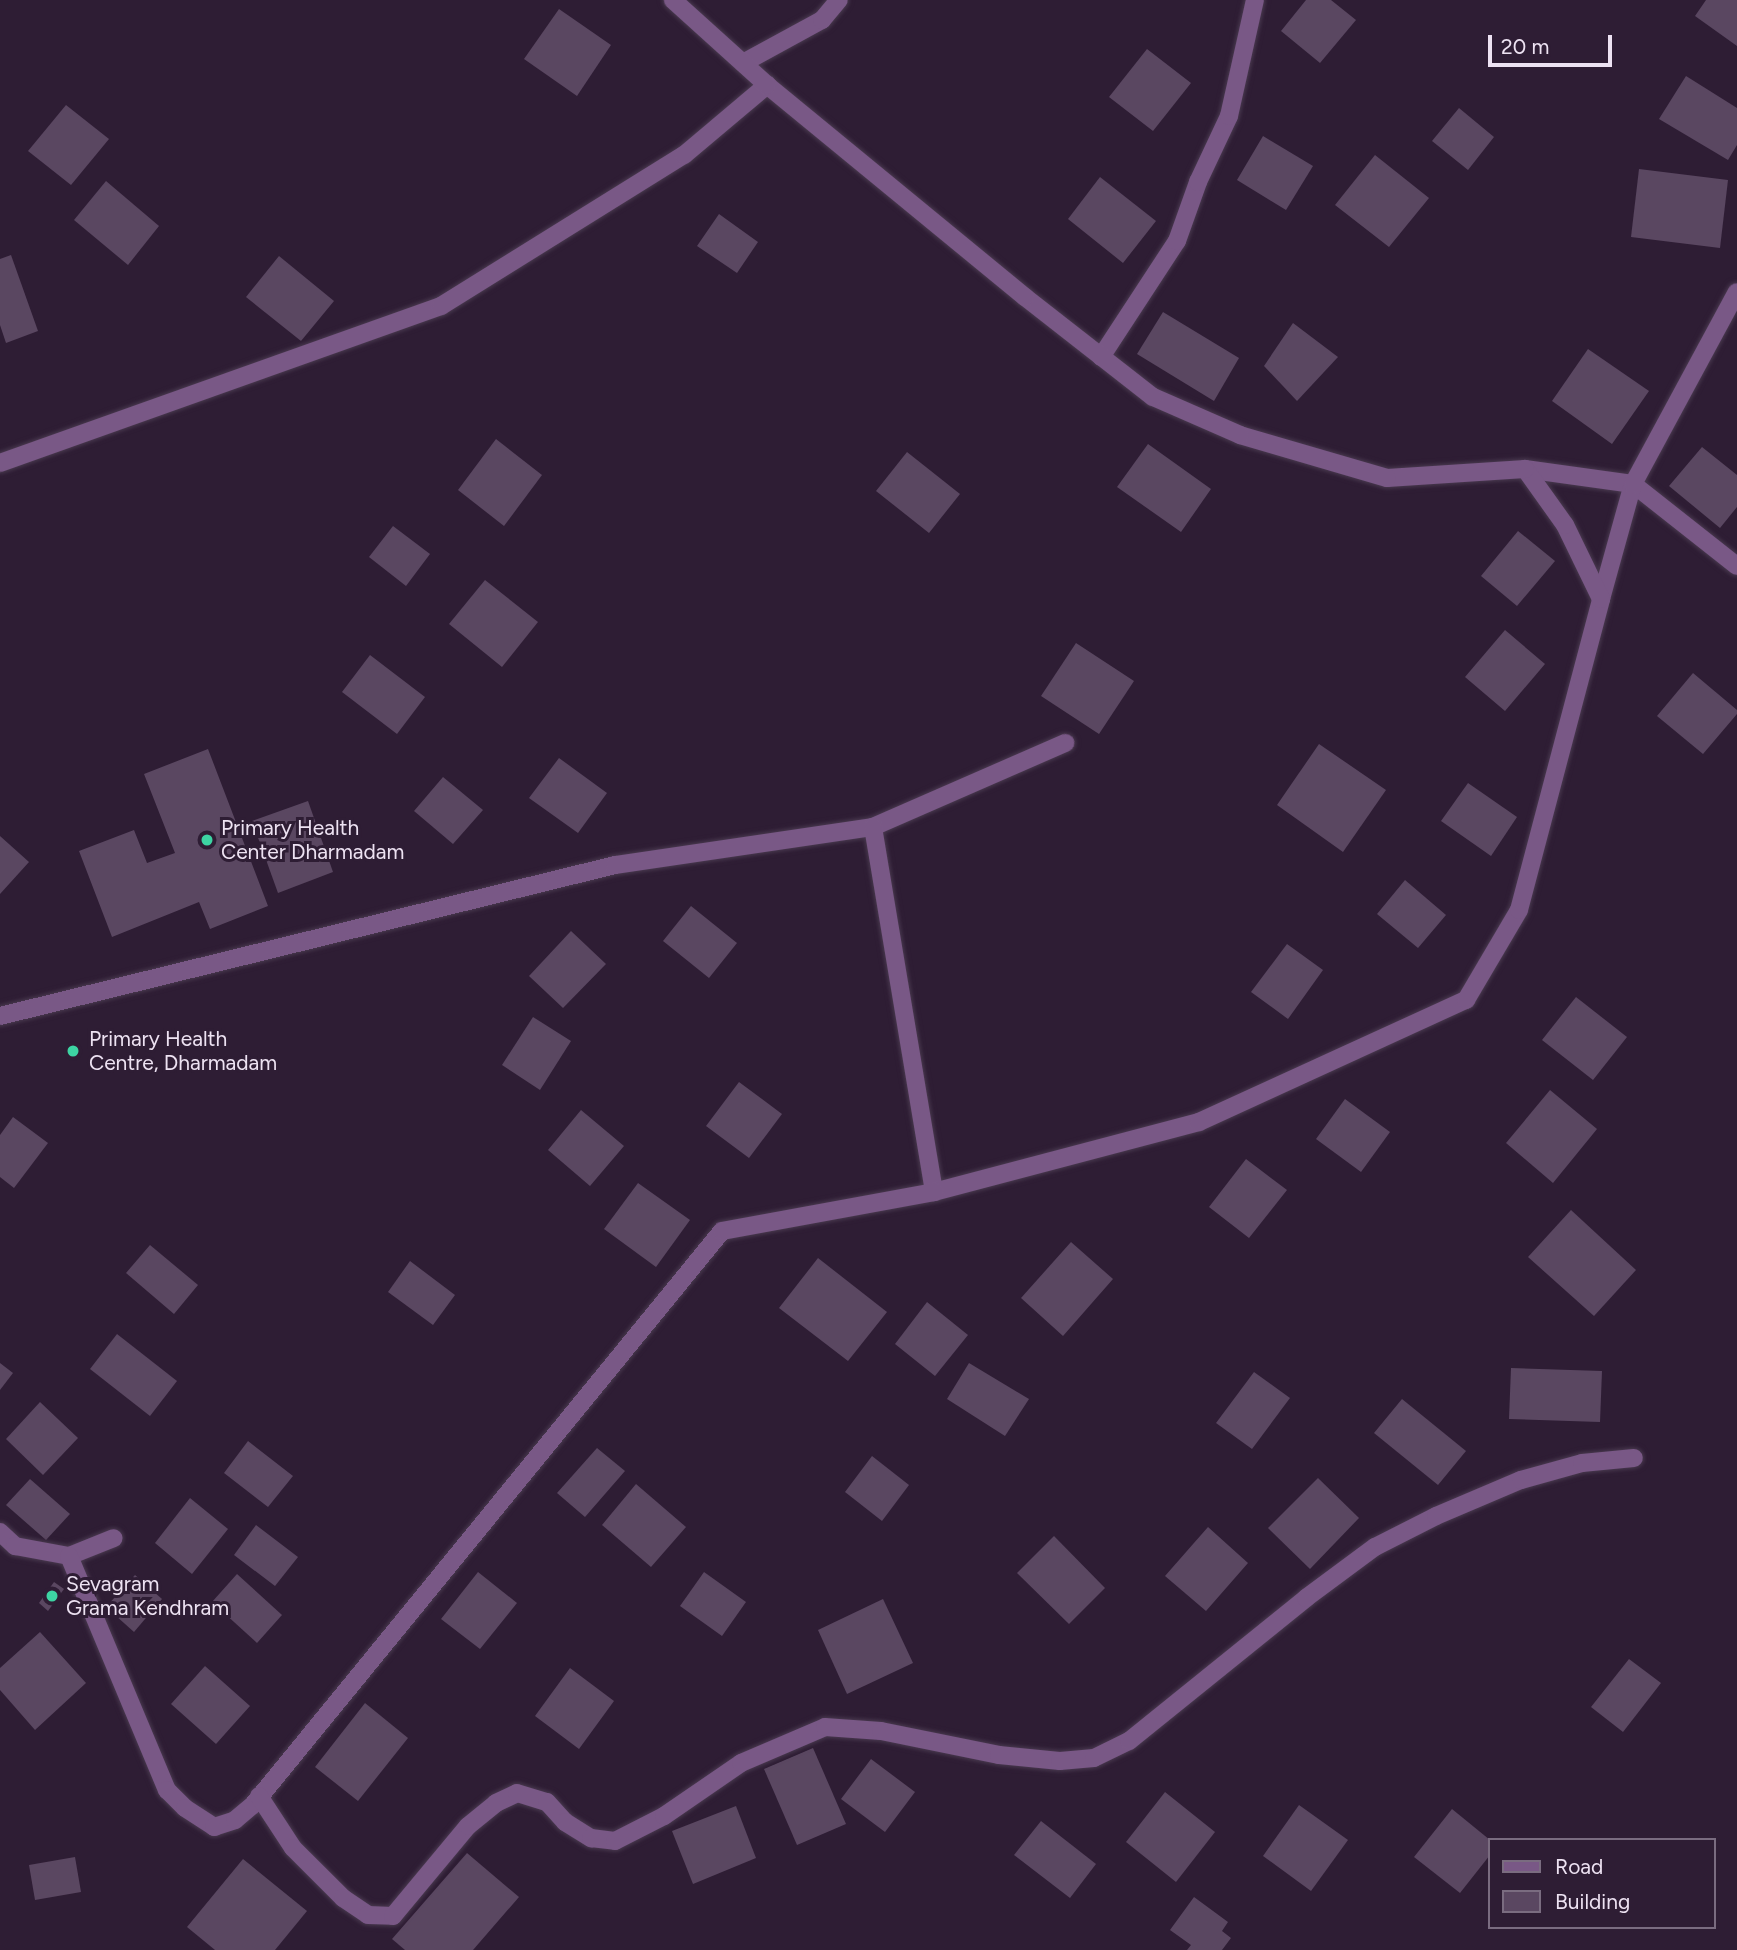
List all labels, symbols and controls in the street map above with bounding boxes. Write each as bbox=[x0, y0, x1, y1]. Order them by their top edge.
scale bar bbox=[1492, 21, 1616, 65]
text: 20 m bbox=[1501, 34, 1549, 59]
place label: Primary Health Center Dharmadam bbox=[221, 815, 404, 865]
marker: Primary Health Center Dharmadam bbox=[199, 832, 215, 848]
place label: Primary Health Centre, Dharmadam bbox=[89, 1026, 277, 1076]
marker: Primary Health Centre, Dharmadam bbox=[63, 1041, 83, 1061]
place label: Sevagram Grama Kendhram bbox=[66, 1571, 229, 1621]
marker: Sevagram Grama Kendhram bbox=[44, 1588, 60, 1604]
legend bbox=[1488, 1838, 1716, 1929]
text: Road bbox=[1555, 1854, 1603, 1879]
text: Building bbox=[1555, 1889, 1630, 1914]

